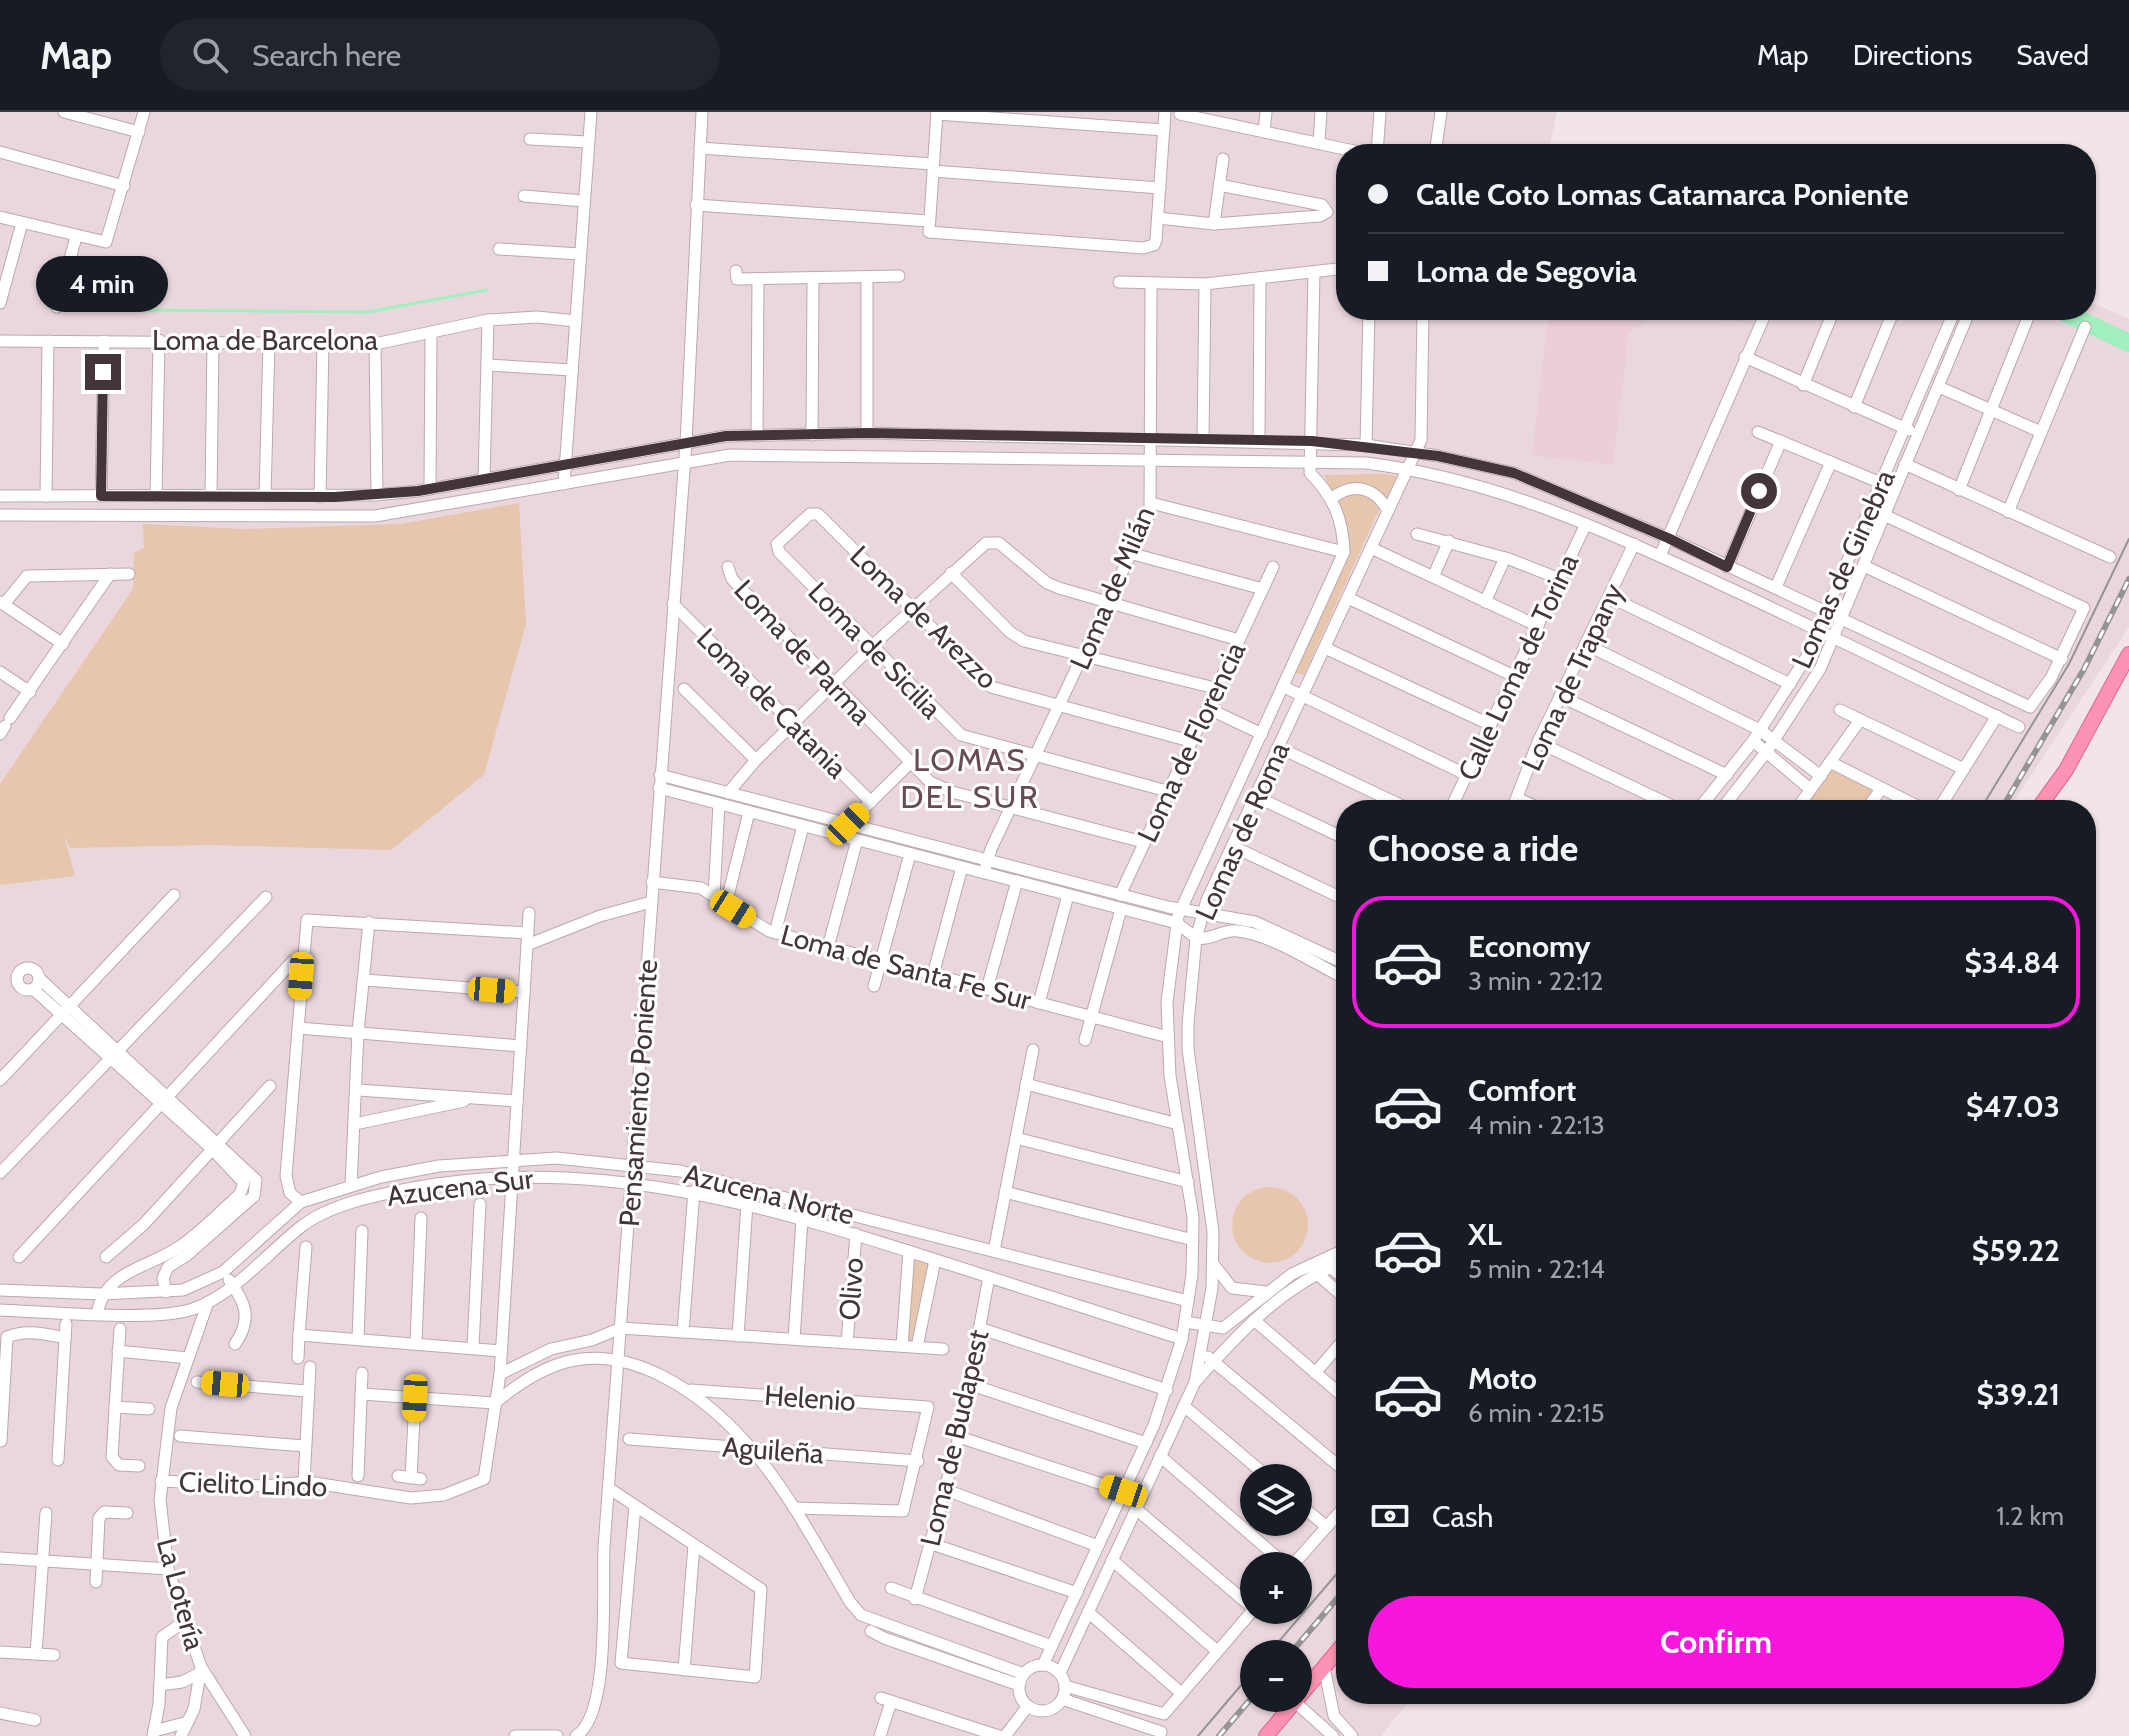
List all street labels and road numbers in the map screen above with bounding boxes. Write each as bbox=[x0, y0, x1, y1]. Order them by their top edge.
street label: Loma de Barcelona bbox=[152, 323, 379, 357]
street label: Lomas de Ginebra bbox=[1784, 464, 1902, 673]
street label: Loma de Milán bbox=[1062, 501, 1162, 675]
street label: Loma de Arezzo bbox=[843, 538, 1005, 696]
street label: Calle Loma de Torina bbox=[1451, 548, 1586, 786]
street label: Loma de Parma bbox=[727, 573, 879, 732]
street label: Loma de Sicilia bbox=[802, 575, 949, 726]
street label: Loma de Trapany bbox=[1514, 578, 1630, 776]
street label: Loma de Catania bbox=[690, 621, 854, 785]
street label: Loma de Florencia bbox=[1130, 636, 1252, 847]
street label: Lomas de Roma bbox=[1188, 736, 1297, 925]
street label: Loma de Santa Fe Sur bbox=[777, 917, 1035, 1017]
street label: Pensamiento Poniente bbox=[612, 958, 664, 1228]
street label: Azucena Norte bbox=[680, 1156, 858, 1232]
street label: Azucena Sur bbox=[385, 1161, 535, 1213]
street label: Olivo bbox=[832, 1256, 870, 1322]
street label: Loma de Budapest bbox=[913, 1327, 995, 1549]
street label: Helenio bbox=[763, 1378, 857, 1418]
street label: Aguileña bbox=[721, 1430, 825, 1471]
street label: Cielito Lindo bbox=[178, 1464, 328, 1504]
street label: La Lotería bbox=[150, 1534, 212, 1654]

